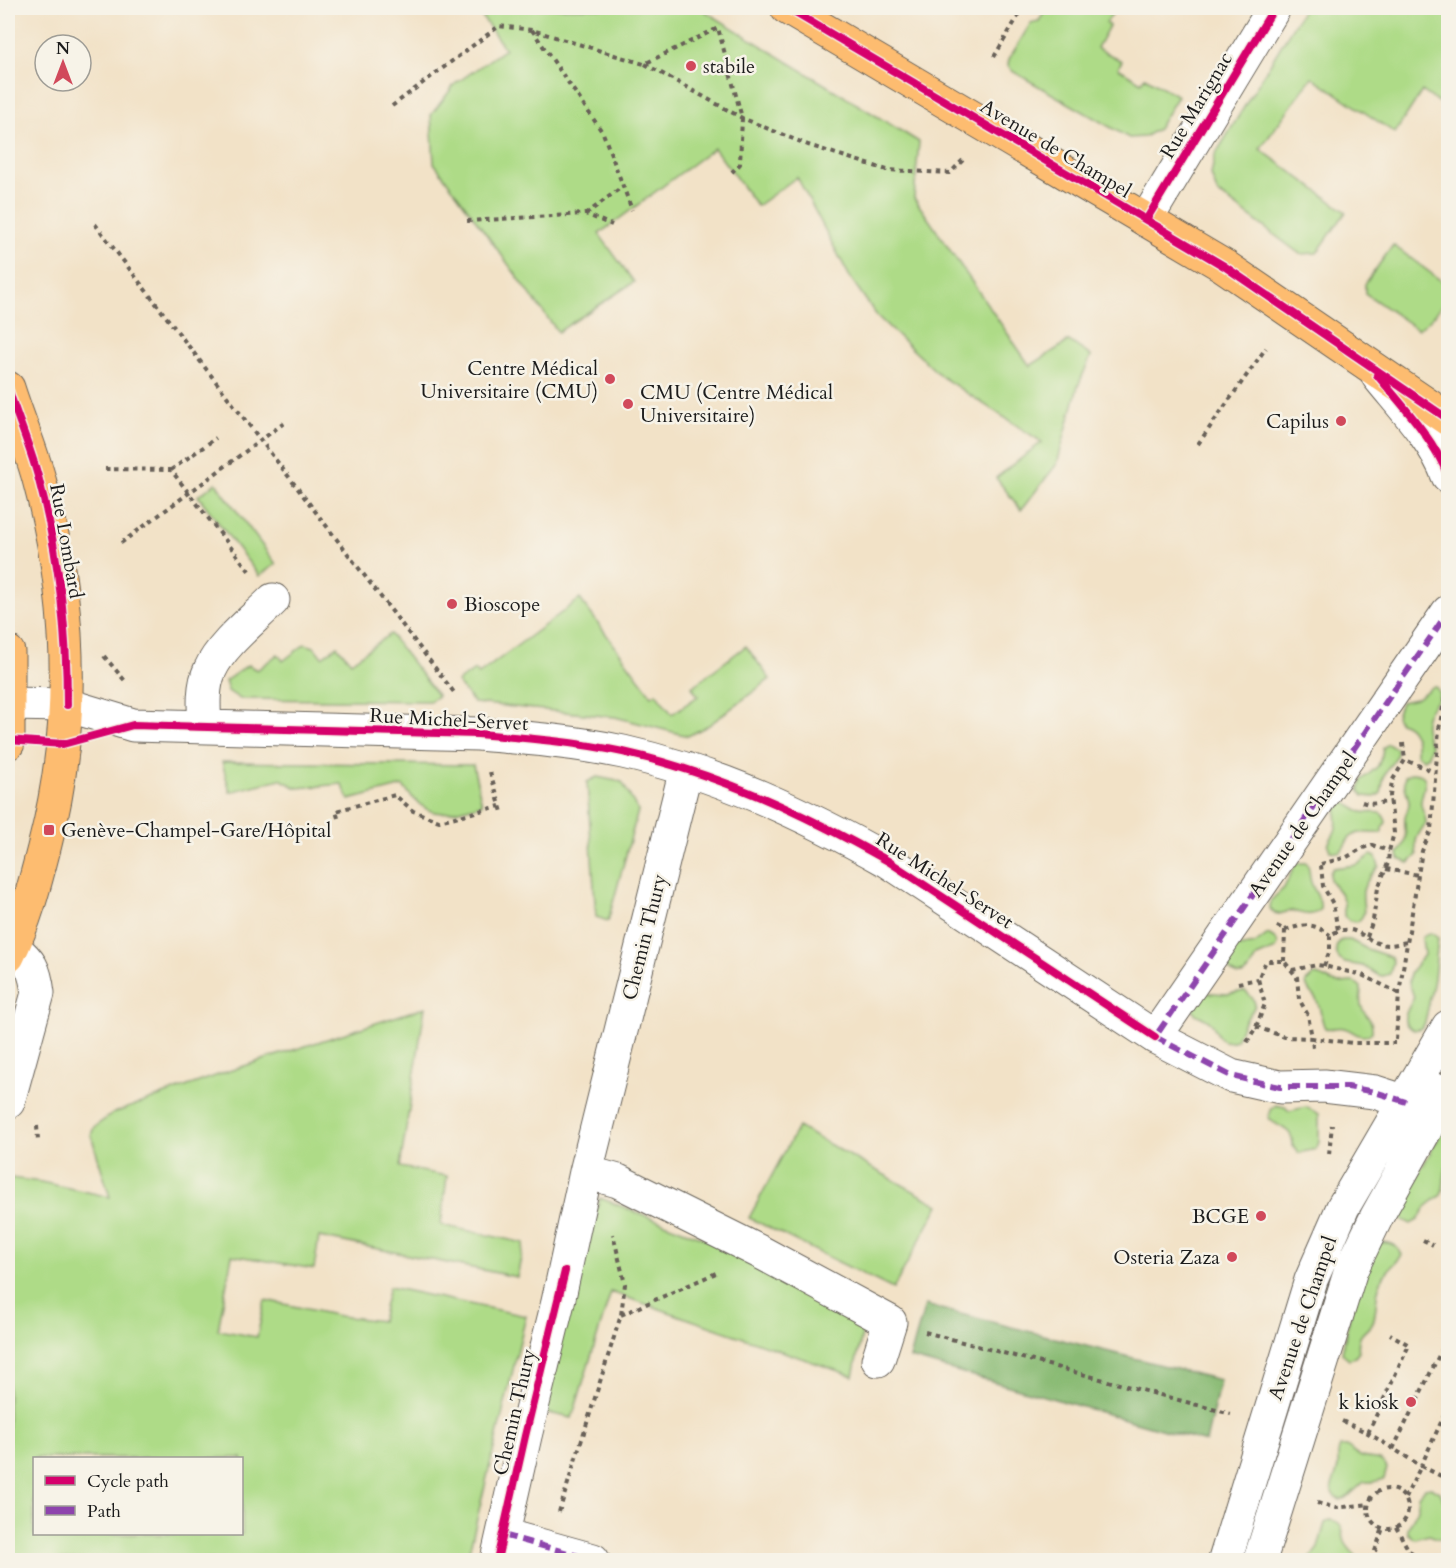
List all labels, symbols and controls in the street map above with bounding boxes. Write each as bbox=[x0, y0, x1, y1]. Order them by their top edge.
north arrow bbox=[33, 33, 93, 93]
text: N bbox=[56, 38, 70, 60]
street label: Rue Marignac bbox=[1154, 47, 1239, 164]
place label: stabile bbox=[703, 53, 755, 80]
marker: stabile bbox=[684, 59, 698, 73]
street label: Avenue de Champel bbox=[975, 93, 1136, 204]
place label: Centre Médical Universitaire (CMU) bbox=[420, 355, 598, 405]
marker: Centre Médical Universitaire (CMU) bbox=[603, 372, 617, 386]
place label: CMU (Centre Médical Universitaire) bbox=[640, 379, 833, 429]
marker: CMU (Centre Médical Universitaire) bbox=[621, 397, 635, 411]
place label: Capilus bbox=[1266, 408, 1329, 435]
marker: Capilus bbox=[1334, 414, 1348, 428]
street label: Rue Lombard bbox=[43, 481, 90, 601]
place label: Bioscope bbox=[464, 591, 540, 618]
marker: Bioscope bbox=[445, 597, 459, 611]
street label: Rue Michel-Servet bbox=[369, 702, 530, 737]
street label: Avenue de Champel bbox=[1242, 746, 1363, 902]
place label: Genève-Champel-Gare/Hôpital bbox=[61, 817, 331, 844]
marker: Genève-Champel-Gare/Hôpital bbox=[42, 823, 56, 837]
street label: Rue Michel-Servet bbox=[871, 826, 1019, 935]
street label: Chemin Thury bbox=[616, 871, 673, 1003]
place label: BCGE bbox=[1192, 1203, 1249, 1230]
marker: BCGE bbox=[1254, 1209, 1268, 1223]
street label: Avenue de Champel bbox=[1262, 1232, 1343, 1404]
place label: Osteria Zaza bbox=[1113, 1244, 1220, 1271]
marker: Osteria Zaza bbox=[1225, 1250, 1239, 1264]
street label: Chemin Thury bbox=[487, 1346, 542, 1478]
place label: k kiosk bbox=[1338, 1389, 1399, 1416]
marker: k kiosk bbox=[1404, 1395, 1418, 1409]
legend bbox=[33, 1457, 243, 1535]
text: Cycle path bbox=[87, 1469, 169, 1494]
text: Path bbox=[87, 1499, 121, 1524]

